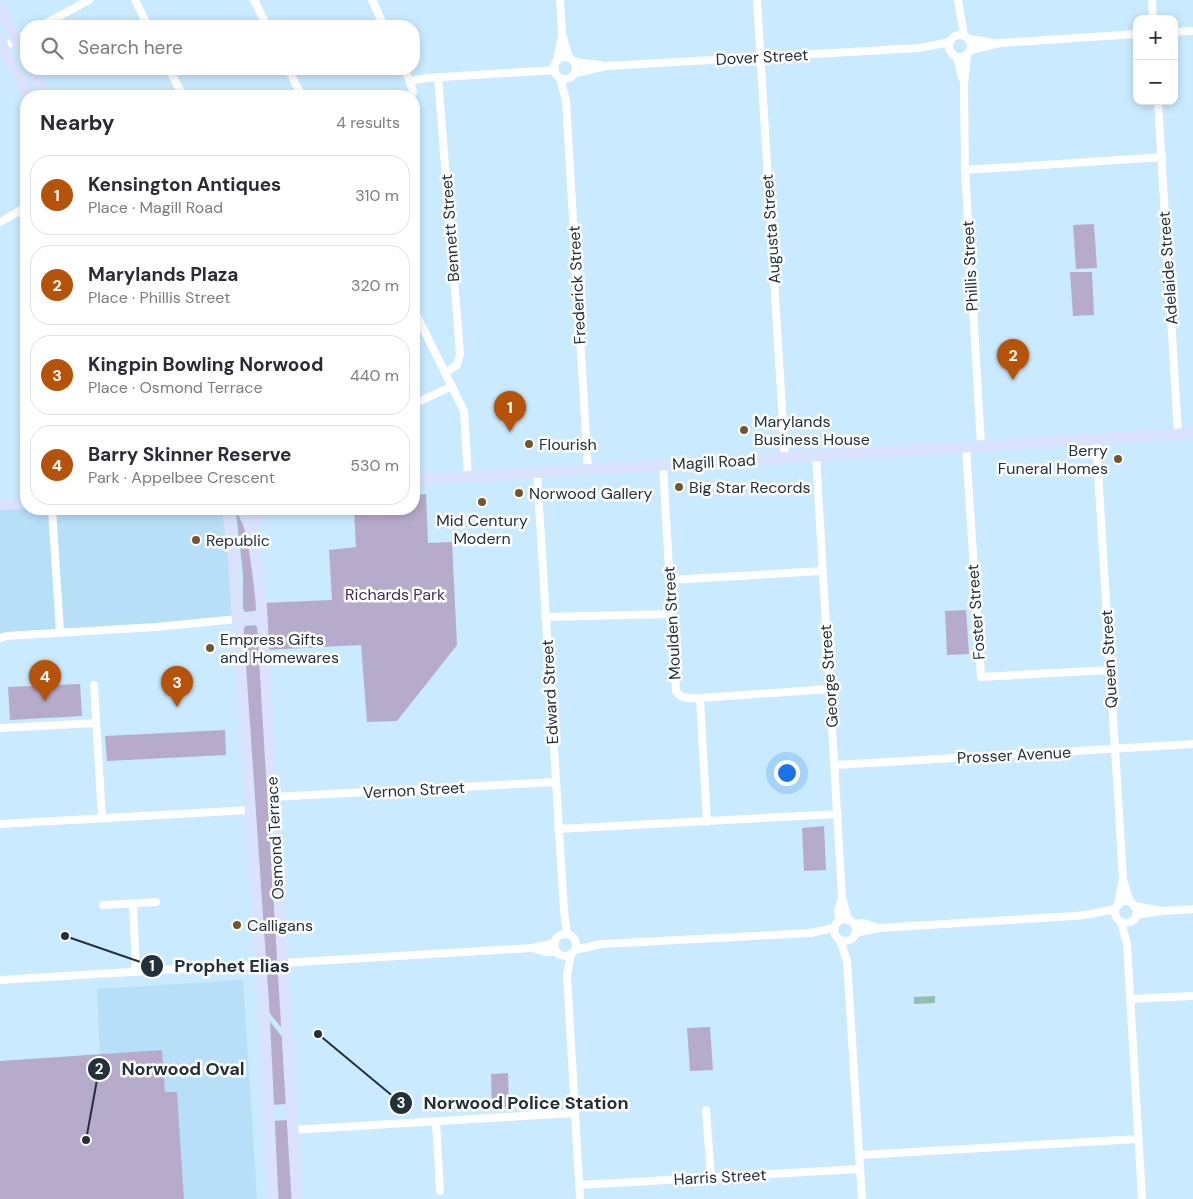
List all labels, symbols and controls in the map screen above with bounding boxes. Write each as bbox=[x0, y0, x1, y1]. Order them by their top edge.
map controls bbox=[1133, 15, 1178, 105]
button: + bbox=[1133, 15, 1178, 60]
search box bbox=[20, 20, 420, 75]
icon: search bbox=[38, 34, 66, 62]
text: Search here bbox=[78, 35, 183, 60]
street label: Dover Street bbox=[715, 44, 809, 70]
button: − bbox=[1133, 60, 1178, 105]
text: Nearby bbox=[40, 109, 114, 137]
text: 4 results bbox=[336, 112, 400, 133]
text: Kensington Antiques bbox=[88, 172, 281, 197]
street label: Bennett Street bbox=[436, 173, 464, 283]
street label: Augusta Street bbox=[757, 173, 785, 285]
text: 1 bbox=[54, 185, 60, 206]
text: 310 m bbox=[355, 185, 399, 206]
text: Place · Magill Road bbox=[88, 197, 223, 218]
street label: Adelaide Street bbox=[1154, 210, 1182, 326]
street label: Phillis Street bbox=[957, 220, 983, 312]
street label: Frederick Street bbox=[563, 225, 591, 345]
text: Marylands Plaza bbox=[88, 262, 238, 287]
text: 2 bbox=[52, 275, 62, 296]
text: 320 m bbox=[351, 275, 399, 296]
text: Place · Phillis Street bbox=[88, 287, 230, 308]
pin: 2 bbox=[997, 339, 1029, 380]
text: Kingpin Bowling Norwood bbox=[88, 352, 323, 377]
text: 3 bbox=[52, 365, 62, 386]
text: 440 m bbox=[350, 365, 399, 386]
text: Place · Osmond Terrace bbox=[88, 377, 263, 398]
pin: 1 bbox=[494, 391, 526, 432]
place label: Marylands Business House bbox=[754, 411, 870, 450]
marker: Marylands Business House bbox=[738, 424, 750, 436]
place label: Flourish bbox=[539, 434, 597, 455]
marker: Flourish bbox=[523, 438, 535, 450]
place label: Berry Funeral Homes bbox=[998, 440, 1108, 479]
text: Barry Skinner Reserve bbox=[88, 442, 291, 467]
street label: Magill Road bbox=[672, 449, 756, 475]
marker: Berry Funeral Homes bbox=[1112, 453, 1124, 465]
text: 4 bbox=[52, 455, 62, 476]
text: 530 m bbox=[350, 455, 399, 476]
text: Park · Appelbee Crescent bbox=[88, 467, 275, 488]
place label: Big Star Records bbox=[689, 477, 811, 498]
marker: Big Star Records bbox=[673, 481, 685, 493]
place label: Norwood Gallery bbox=[529, 483, 653, 504]
marker: Norwood Gallery bbox=[513, 487, 525, 499]
marker: Mid Century Modern bbox=[476, 496, 488, 508]
place label: Mid Century Modern bbox=[436, 510, 528, 549]
place label: Republic bbox=[206, 530, 270, 551]
marker: Republic bbox=[190, 534, 202, 546]
street label: Foster Street bbox=[962, 563, 990, 661]
street label: Moulden Street bbox=[659, 566, 685, 680]
park label: Richards Park bbox=[345, 584, 445, 605]
street label: Queen Street bbox=[1096, 609, 1122, 709]
street label: George Street bbox=[815, 624, 843, 728]
place label: Empress Gifts and Homewares bbox=[220, 629, 339, 668]
street label: Edward Street bbox=[537, 639, 563, 745]
marker: Empress Gifts and Homewares bbox=[204, 642, 216, 654]
pin: 4 bbox=[29, 660, 61, 701]
pin: 3 bbox=[161, 666, 193, 707]
street label: Prosser Avenue bbox=[956, 742, 1072, 768]
your location bbox=[774, 760, 800, 786]
street label: Osmond Terrace bbox=[261, 776, 289, 900]
street label: Vernon Street bbox=[362, 777, 466, 803]
place label: Calligans bbox=[247, 915, 313, 936]
marker: Calligans bbox=[231, 919, 243, 931]
callout: Prophet Elias bbox=[140, 949, 300, 982]
text: Prophet Elias bbox=[174, 954, 290, 978]
text: 1 bbox=[149, 956, 155, 976]
callout: Norwood Oval bbox=[87, 1052, 255, 1085]
text: Norwood Oval bbox=[122, 1057, 244, 1081]
text: 2 bbox=[95, 1059, 104, 1079]
callout: Norwood Police Station bbox=[388, 1086, 638, 1119]
text: Norwood Police Station bbox=[423, 1091, 629, 1115]
text: 3 bbox=[396, 1093, 406, 1113]
street label: Harris Street bbox=[673, 1164, 767, 1190]

